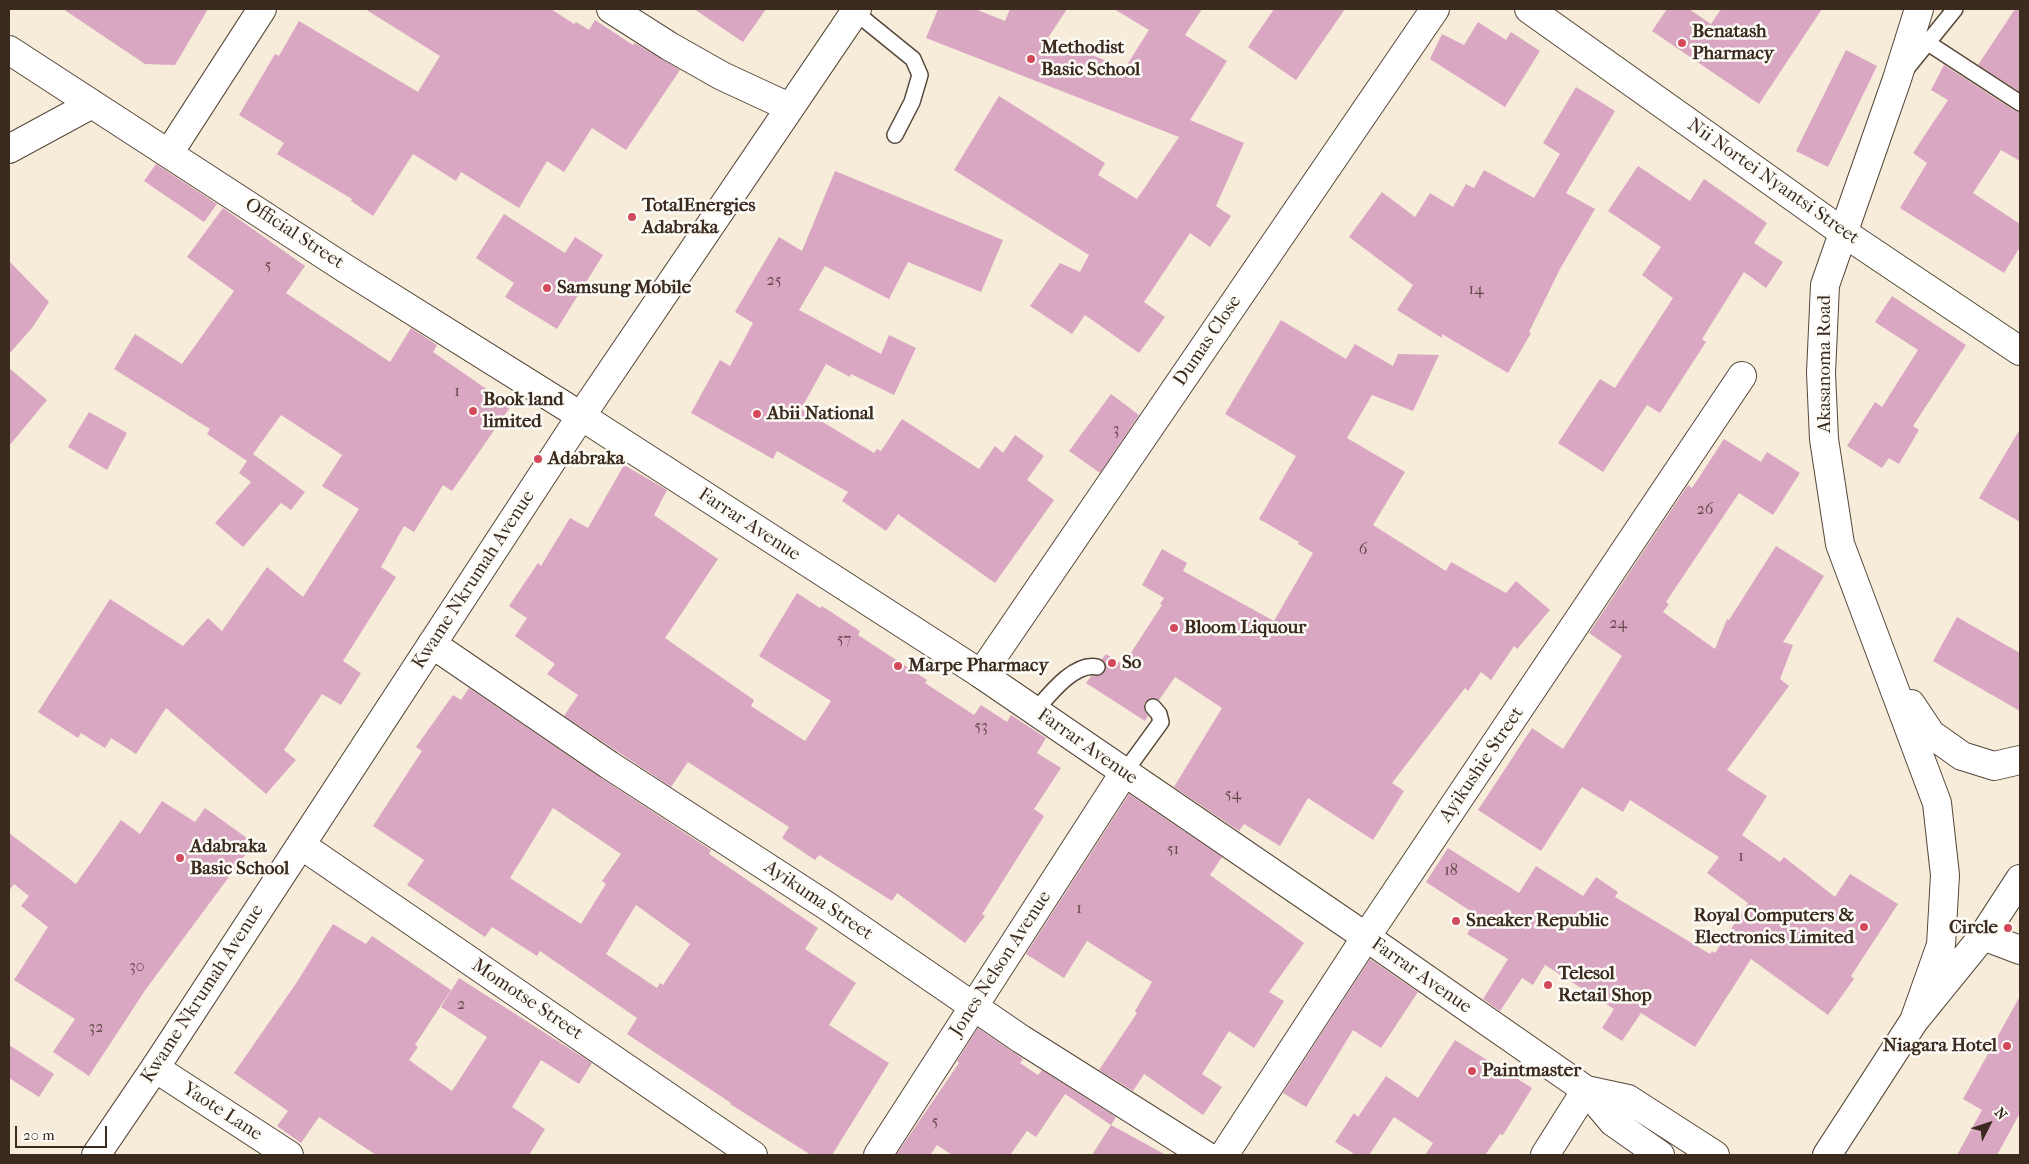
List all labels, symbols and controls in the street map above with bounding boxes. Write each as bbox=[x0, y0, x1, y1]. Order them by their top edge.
place label: Benatash Pharmacy bbox=[1692, 21, 1774, 65]
place label: Methodist Basic School bbox=[1041, 37, 1140, 81]
marker: Benatash Pharmacy bbox=[1676, 37, 1688, 49]
marker: Methodist Basic School bbox=[1025, 53, 1037, 65]
street label: Nii Nortei Nyantsi Street bbox=[1683, 114, 1863, 250]
street label: Official Street bbox=[240, 193, 348, 275]
place label: TotalEnergies Adabraka bbox=[642, 195, 755, 239]
marker: TotalEnergies Adabraka bbox=[626, 211, 638, 223]
house number: 5 bbox=[265, 256, 271, 276]
house number: 25 bbox=[766, 271, 782, 291]
place label: Samsung Mobile bbox=[557, 277, 691, 299]
house number: 14 bbox=[1468, 280, 1484, 300]
marker: Samsung Mobile bbox=[541, 282, 553, 294]
street label: Dumas Close bbox=[1169, 291, 1247, 391]
street label: Akasanoma Road bbox=[1814, 295, 1836, 433]
house number: 1 bbox=[454, 382, 460, 402]
place label: Book land limited bbox=[483, 389, 564, 433]
place label: Abii National bbox=[767, 403, 874, 425]
marker: Book land limited bbox=[467, 405, 479, 417]
marker: Abii National bbox=[751, 408, 763, 420]
house number: 3 bbox=[1113, 420, 1119, 440]
place label: Adabraka bbox=[548, 448, 625, 470]
marker: Adabraka bbox=[532, 453, 544, 465]
street label: Farrar Avenue bbox=[694, 483, 804, 567]
street label: Kwame Nkrumah Avenue bbox=[408, 486, 540, 674]
house number: 26 bbox=[1697, 500, 1713, 520]
house number: 6 bbox=[1359, 540, 1367, 560]
house number: 24 bbox=[1609, 614, 1627, 634]
place label: Bloom Liquour bbox=[1184, 617, 1306, 639]
marker: Bloom Liquour bbox=[1168, 622, 1180, 634]
house number: 57 bbox=[837, 630, 851, 650]
place label: So bbox=[1122, 652, 1141, 674]
place label: Marpe Pharmacy bbox=[908, 655, 1049, 677]
marker: So bbox=[1106, 657, 1118, 669]
marker: Marpe Pharmacy bbox=[892, 660, 904, 672]
street label: Ayikushie Street bbox=[1435, 703, 1529, 827]
street label: Farrar Avenue bbox=[1032, 704, 1142, 790]
house number: 53 bbox=[974, 717, 988, 737]
house number: 54 bbox=[1225, 785, 1241, 805]
place label: Adabraka Basic School bbox=[190, 836, 289, 880]
house number: 51 bbox=[1167, 840, 1179, 860]
house number: 1 bbox=[1738, 847, 1744, 867]
marker: Adabraka Basic School bbox=[174, 852, 186, 864]
street label: Ayikuma Street bbox=[759, 856, 877, 946]
house number: 18 bbox=[1444, 861, 1458, 881]
street label: Jones Nelson Avenue bbox=[945, 887, 1057, 1041]
house number: 1 bbox=[1076, 899, 1082, 919]
street label: Kwame Nkrumah Avenue bbox=[137, 900, 269, 1088]
place label: Royal Computers & Electronics Limited bbox=[1693, 905, 1854, 949]
place label: Sneaker Republic bbox=[1466, 910, 1609, 932]
marker: Sneaker Republic bbox=[1450, 915, 1462, 927]
place label: Circle bbox=[1949, 917, 1998, 939]
marker: Royal Computers & Electronics Limited bbox=[1858, 921, 1870, 933]
marker: Circle bbox=[2002, 922, 2014, 934]
street label: Farrar Avenue bbox=[1366, 933, 1476, 1019]
street label: Momotse Street bbox=[467, 954, 587, 1046]
house number: 30 bbox=[129, 957, 145, 977]
place label: Telesol Retail Shop bbox=[1558, 963, 1652, 1007]
marker: Telesol Retail Shop bbox=[1542, 979, 1554, 991]
house number: 2 bbox=[457, 995, 465, 1015]
house number: 32 bbox=[89, 1018, 103, 1038]
place label: Niagara Hotel bbox=[1883, 1035, 1997, 1057]
marker: Niagara Hotel bbox=[2001, 1040, 2013, 1052]
place label: Paintmaster bbox=[1482, 1060, 1581, 1082]
marker: Paintmaster bbox=[1466, 1065, 1478, 1077]
street label: Yaote Lane bbox=[178, 1078, 266, 1146]
north arrow bbox=[1964, 1099, 2014, 1149]
text: N bbox=[1991, 1104, 2011, 1123]
house number: 5 bbox=[932, 1112, 938, 1132]
scale bar bbox=[18, 1116, 110, 1148]
text: 20 m bbox=[23, 1126, 55, 1144]

